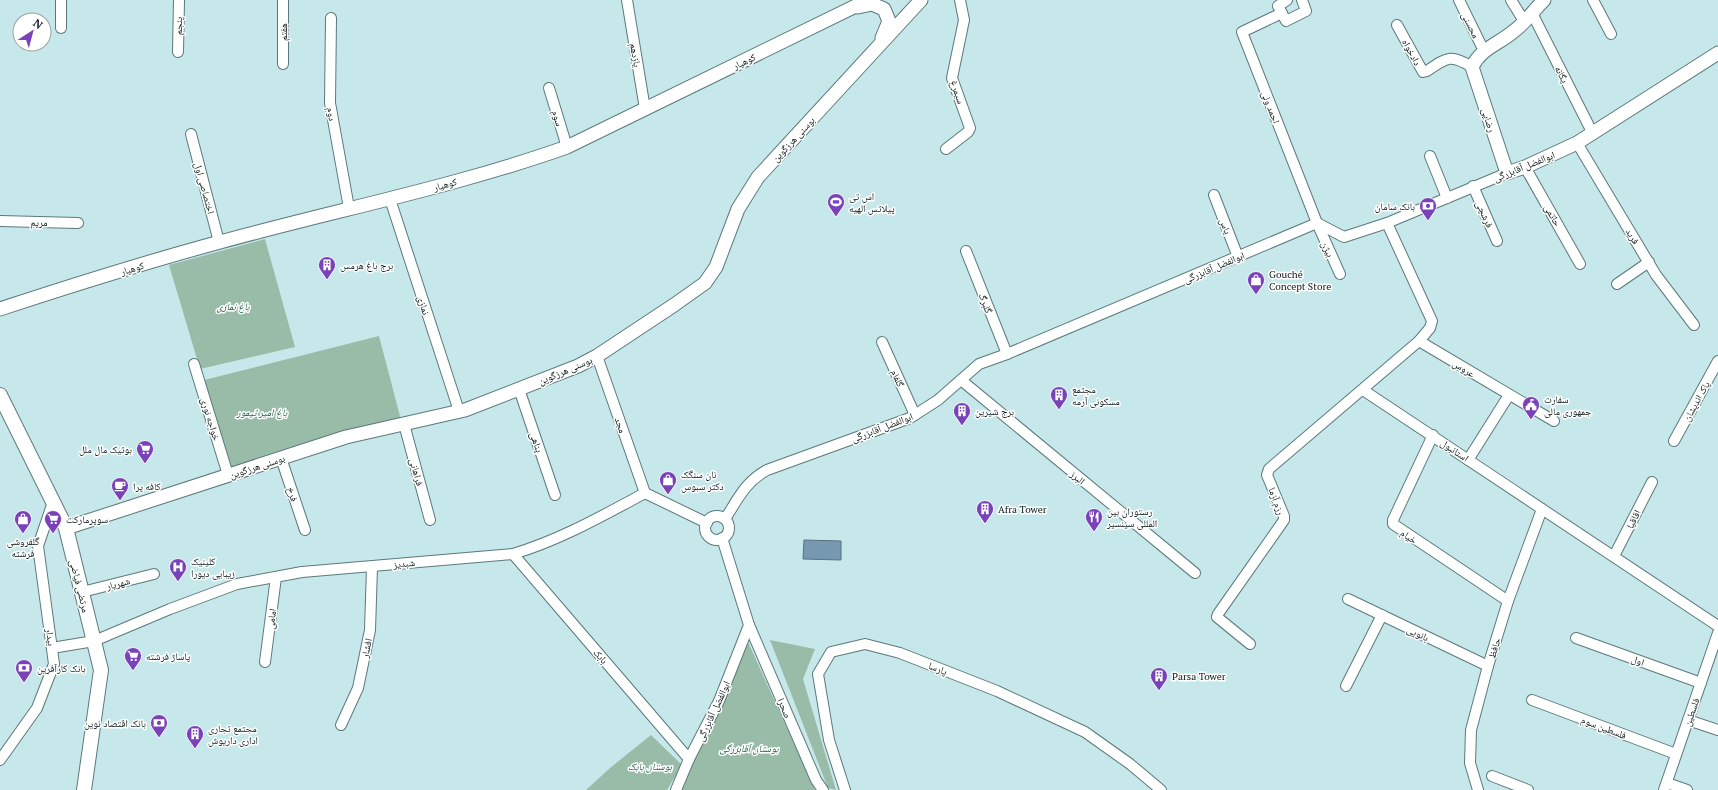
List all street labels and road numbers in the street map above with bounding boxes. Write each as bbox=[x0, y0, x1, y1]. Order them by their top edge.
street label: محسنی bbox=[1459, 10, 1483, 41]
street label: پنجم bbox=[172, 17, 186, 35]
street label: هفتم bbox=[277, 23, 291, 41]
street label: دادخواه bbox=[1399, 37, 1424, 68]
street label: یازدهم bbox=[626, 42, 644, 68]
street label: کوهیار bbox=[730, 50, 758, 73]
street label: یگانه bbox=[1552, 63, 1571, 85]
street label: سیمرغ bbox=[947, 79, 968, 106]
street label: احمد ولی bbox=[1258, 89, 1283, 125]
street label: دوم bbox=[323, 106, 339, 122]
street label: رضایی bbox=[1479, 106, 1499, 134]
street label: سوم bbox=[548, 109, 566, 128]
street label: بوسنی هرزگوین bbox=[769, 114, 818, 165]
street label: ابوالفضل آقابزرگی bbox=[1492, 148, 1557, 185]
street label: اختصاصی اول bbox=[191, 161, 218, 215]
street label: کوهیار bbox=[431, 175, 458, 194]
street label: فرشچی bbox=[1473, 199, 1496, 230]
street label: حاتمی bbox=[1541, 202, 1564, 229]
street label: مریم bbox=[30, 216, 48, 230]
street label: یاس bbox=[1216, 216, 1235, 236]
street label: فرید bbox=[1623, 226, 1642, 247]
street label: بیژن bbox=[1318, 239, 1337, 260]
street label: ابوالفضل آقابزرگی bbox=[1182, 249, 1247, 286]
street label: کوهیار bbox=[118, 259, 145, 278]
street label: گلبرگ bbox=[976, 291, 996, 316]
street label: نمازی bbox=[414, 294, 433, 317]
street label: بوسنی هرزگوین bbox=[536, 353, 594, 388]
street label: عروس bbox=[1450, 357, 1477, 380]
street label: گلفام bbox=[887, 367, 907, 390]
street label: پاک اندیشان bbox=[1680, 379, 1713, 424]
street label: خواجه نوری bbox=[198, 396, 223, 443]
street label: ابوالفضل آقابزرگی bbox=[849, 410, 915, 445]
street label: مجد bbox=[612, 415, 629, 435]
street label: پناهی bbox=[527, 430, 546, 454]
street label: استانبول bbox=[1438, 436, 1471, 465]
street label: بوسنی هرزگوین bbox=[228, 451, 287, 482]
street label: فراهانی bbox=[407, 457, 426, 487]
street label: البرز bbox=[1067, 467, 1088, 487]
street label: فرخ bbox=[284, 485, 301, 503]
street label: رزم آزما bbox=[1265, 486, 1288, 517]
street label: اقاقیا bbox=[1623, 508, 1644, 531]
street label: خیام bbox=[1397, 526, 1420, 548]
street label: شبدیز bbox=[392, 556, 416, 571]
street label: مرتضی فیاضی bbox=[67, 558, 92, 614]
street label: شهریار bbox=[104, 574, 132, 593]
street label: امامی bbox=[264, 608, 279, 630]
street label: بانویی bbox=[1405, 623, 1431, 644]
street label: بیدار bbox=[43, 627, 58, 647]
street label: حافظ bbox=[1485, 636, 1504, 660]
street label: افشار bbox=[358, 637, 375, 660]
street label: بابک bbox=[591, 646, 611, 667]
street label: اول bbox=[1629, 652, 1646, 669]
street label: پارسا bbox=[927, 659, 949, 678]
street label: ابوالفضل آقابزرگی bbox=[694, 679, 733, 743]
street label: صحرا bbox=[774, 696, 795, 720]
street label: فلسطین bbox=[1681, 696, 1702, 728]
street label: فلسطین سوم bbox=[1579, 713, 1628, 743]

